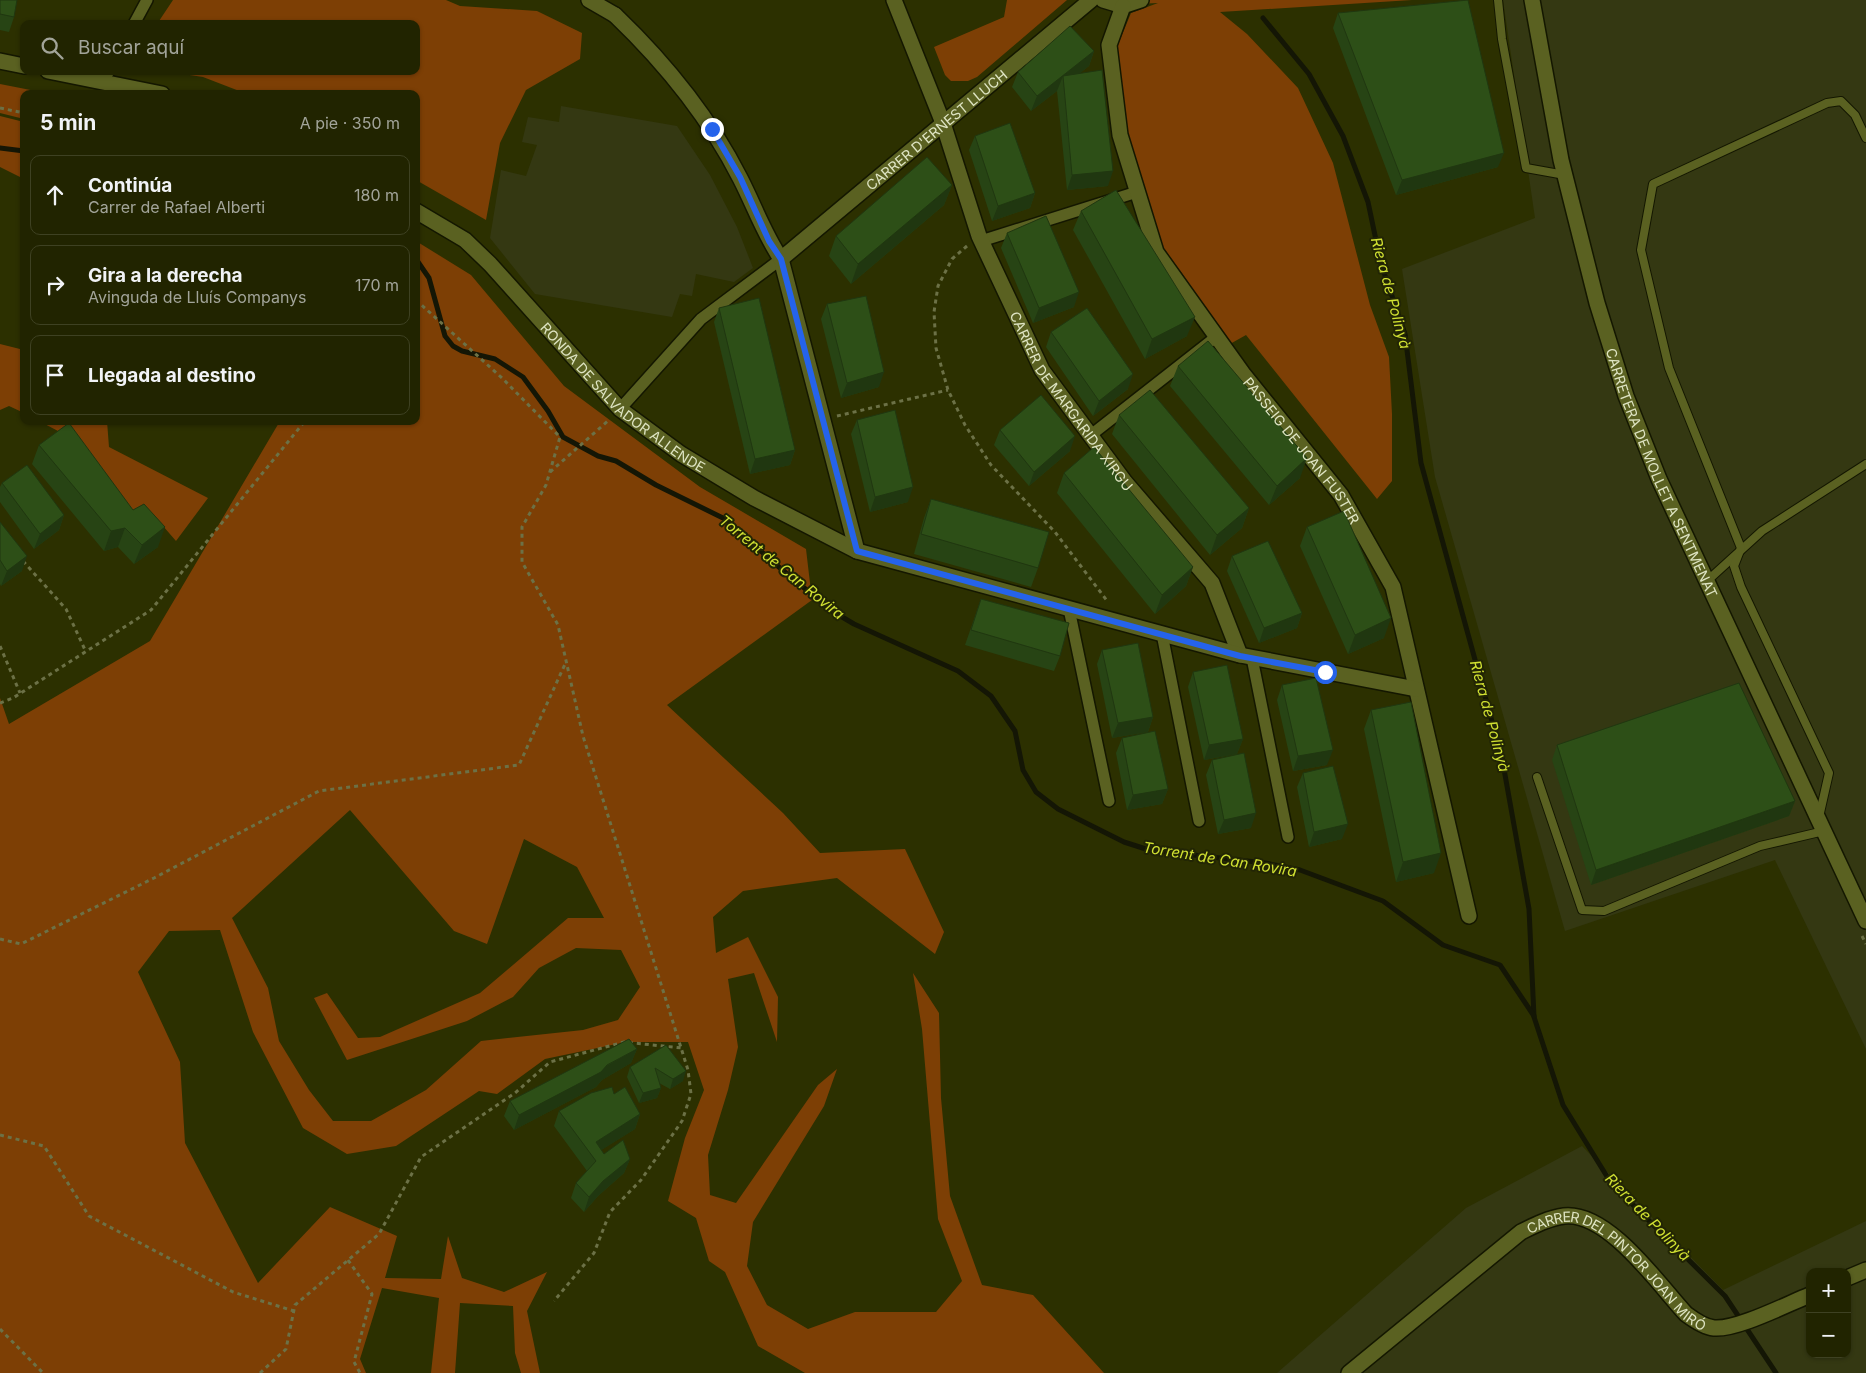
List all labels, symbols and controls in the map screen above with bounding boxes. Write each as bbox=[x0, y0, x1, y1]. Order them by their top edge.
search box bbox=[20, 20, 420, 75]
icon: search bbox=[38, 34, 66, 62]
text: Buscar aquí bbox=[78, 36, 184, 59]
street label: CARRER D'ERNEST LLUCH bbox=[862, 66, 1010, 193]
text: 5 min bbox=[40, 110, 96, 135]
text: A pie · 350 m bbox=[300, 113, 400, 133]
route end bbox=[701, 118, 724, 141]
text: Continúa bbox=[88, 174, 172, 197]
icon: ahead bbox=[41, 181, 69, 209]
text: 180 m bbox=[354, 185, 399, 205]
text: Carrer de Rafael Alberti bbox=[88, 197, 265, 217]
water label: Riera de Polinyà bbox=[1367, 235, 1415, 351]
text: Gira a la derecha bbox=[88, 264, 243, 287]
icon: right bbox=[41, 271, 69, 299]
text: 170 m bbox=[355, 275, 399, 295]
text: Avinguda de Lluís Companys bbox=[88, 287, 307, 307]
street label: CARRER DE MARGARIDA XIRGU bbox=[1007, 308, 1137, 494]
street label: RONDA DE SALVADOR ALLENDE bbox=[538, 319, 709, 475]
street label: CARRETERA DE MOLLET A SENTMENAT bbox=[1603, 346, 1722, 600]
icon: arrive bbox=[41, 361, 69, 389]
text: Llegada al destino bbox=[88, 364, 256, 387]
street label: PASSEIG DE JOAN FUSTER bbox=[1240, 373, 1364, 527]
water label: Torrent de Can Rovira bbox=[716, 511, 848, 623]
water label: Riera de Polinyà bbox=[1466, 658, 1514, 774]
route start bbox=[1314, 661, 1337, 684]
water label: Torrent de Can Rovira bbox=[1142, 837, 1298, 881]
water label: Riera de Polinyà bbox=[1601, 1169, 1695, 1265]
street label: CARRER DEL PINTOR JOAN MIRÓ bbox=[1523, 1207, 1709, 1334]
map controls bbox=[1806, 1268, 1851, 1358]
button: + bbox=[1806, 1268, 1851, 1313]
button: − bbox=[1806, 1313, 1851, 1358]

